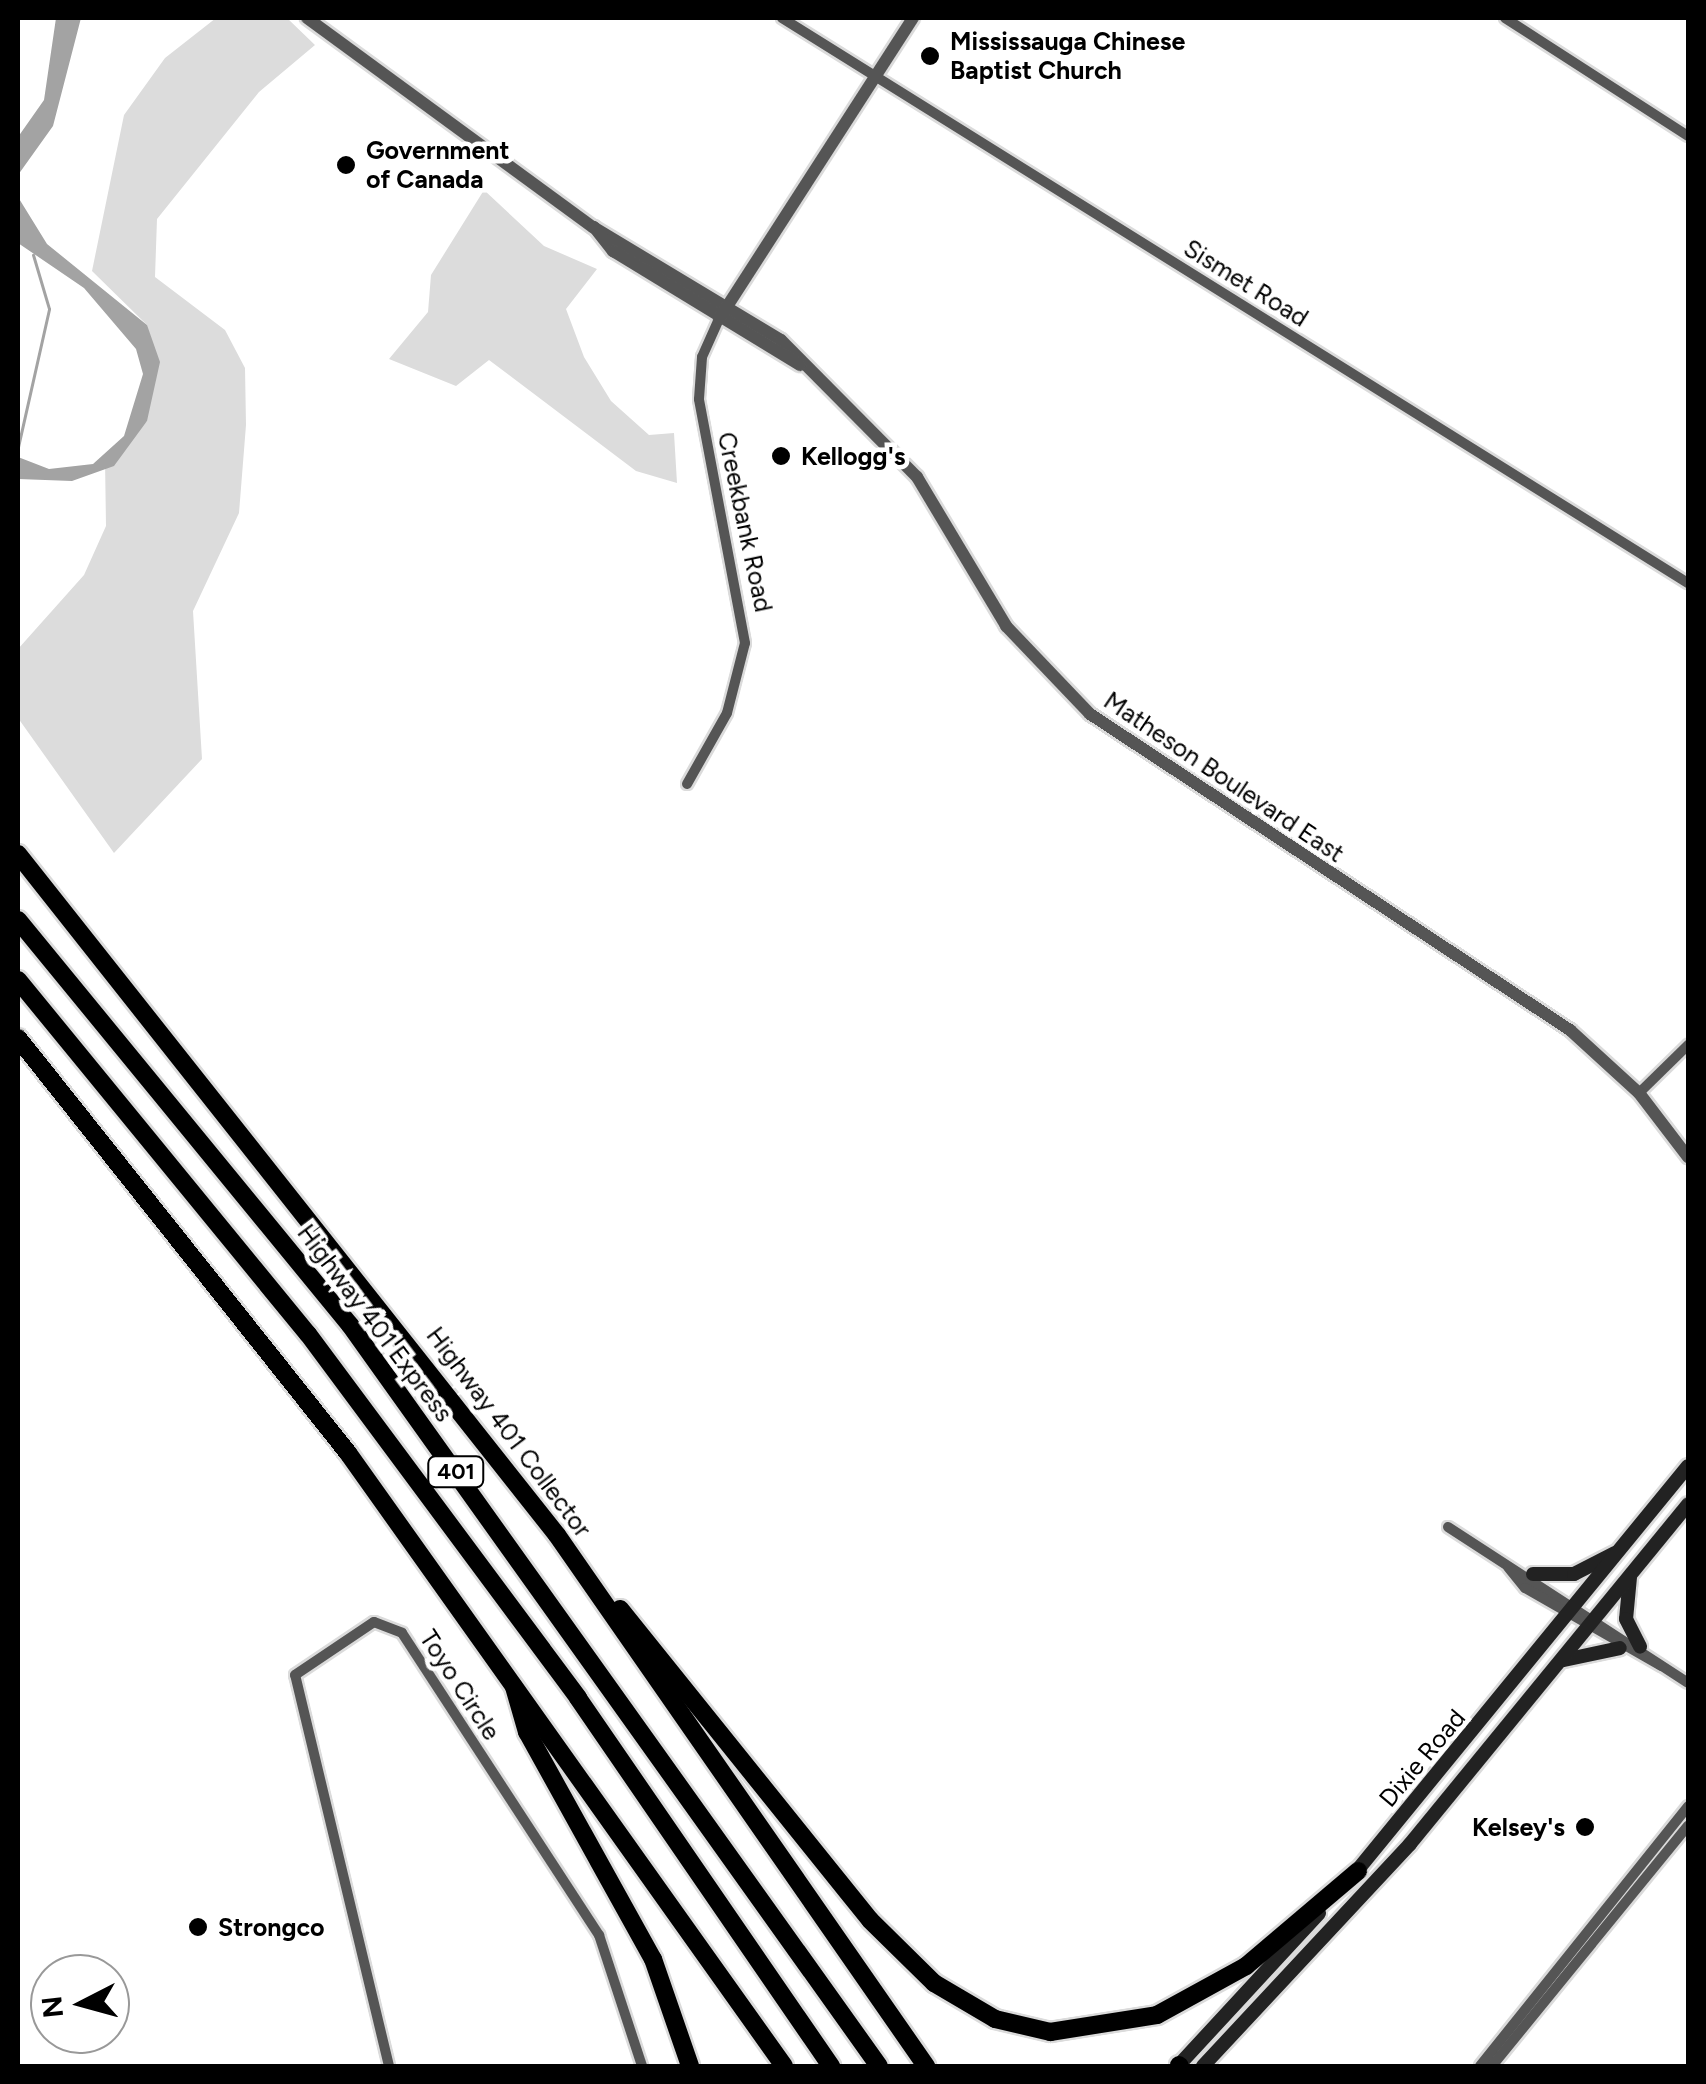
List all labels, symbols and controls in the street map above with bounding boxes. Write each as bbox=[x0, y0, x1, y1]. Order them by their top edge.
place label: Mississauga Chinese Baptist Church bbox=[950, 27, 1185, 86]
marker: Mississauga Chinese Baptist Church bbox=[919, 45, 941, 67]
place label: Government of Canada bbox=[366, 136, 509, 195]
marker: Government of Canada bbox=[335, 154, 357, 176]
street label: Sismet Road bbox=[1178, 233, 1314, 333]
street label: Creekbank Road bbox=[711, 429, 779, 615]
place label: Kellogg's bbox=[801, 441, 905, 471]
marker: Kellogg's bbox=[770, 445, 792, 467]
street label: Matheson Boulevard East bbox=[1098, 685, 1350, 869]
street label: Highway 401 Express bbox=[291, 1218, 459, 1428]
street label: Highway 401 Collector bbox=[420, 1321, 598, 1543]
road number: 401 bbox=[426, 1455, 486, 1489]
street label: Toyo Circle bbox=[413, 1624, 507, 1746]
street label: Dixie Road bbox=[1373, 1703, 1471, 1813]
place label: Kelsey's bbox=[1472, 1812, 1565, 1842]
marker: Kelsey's bbox=[1574, 1816, 1596, 1838]
place label: Strongco bbox=[218, 1912, 325, 1942]
marker: Strongco bbox=[187, 1916, 209, 1938]
north arrow bbox=[30, 1954, 130, 2054]
text: N bbox=[34, 1994, 70, 2019]

